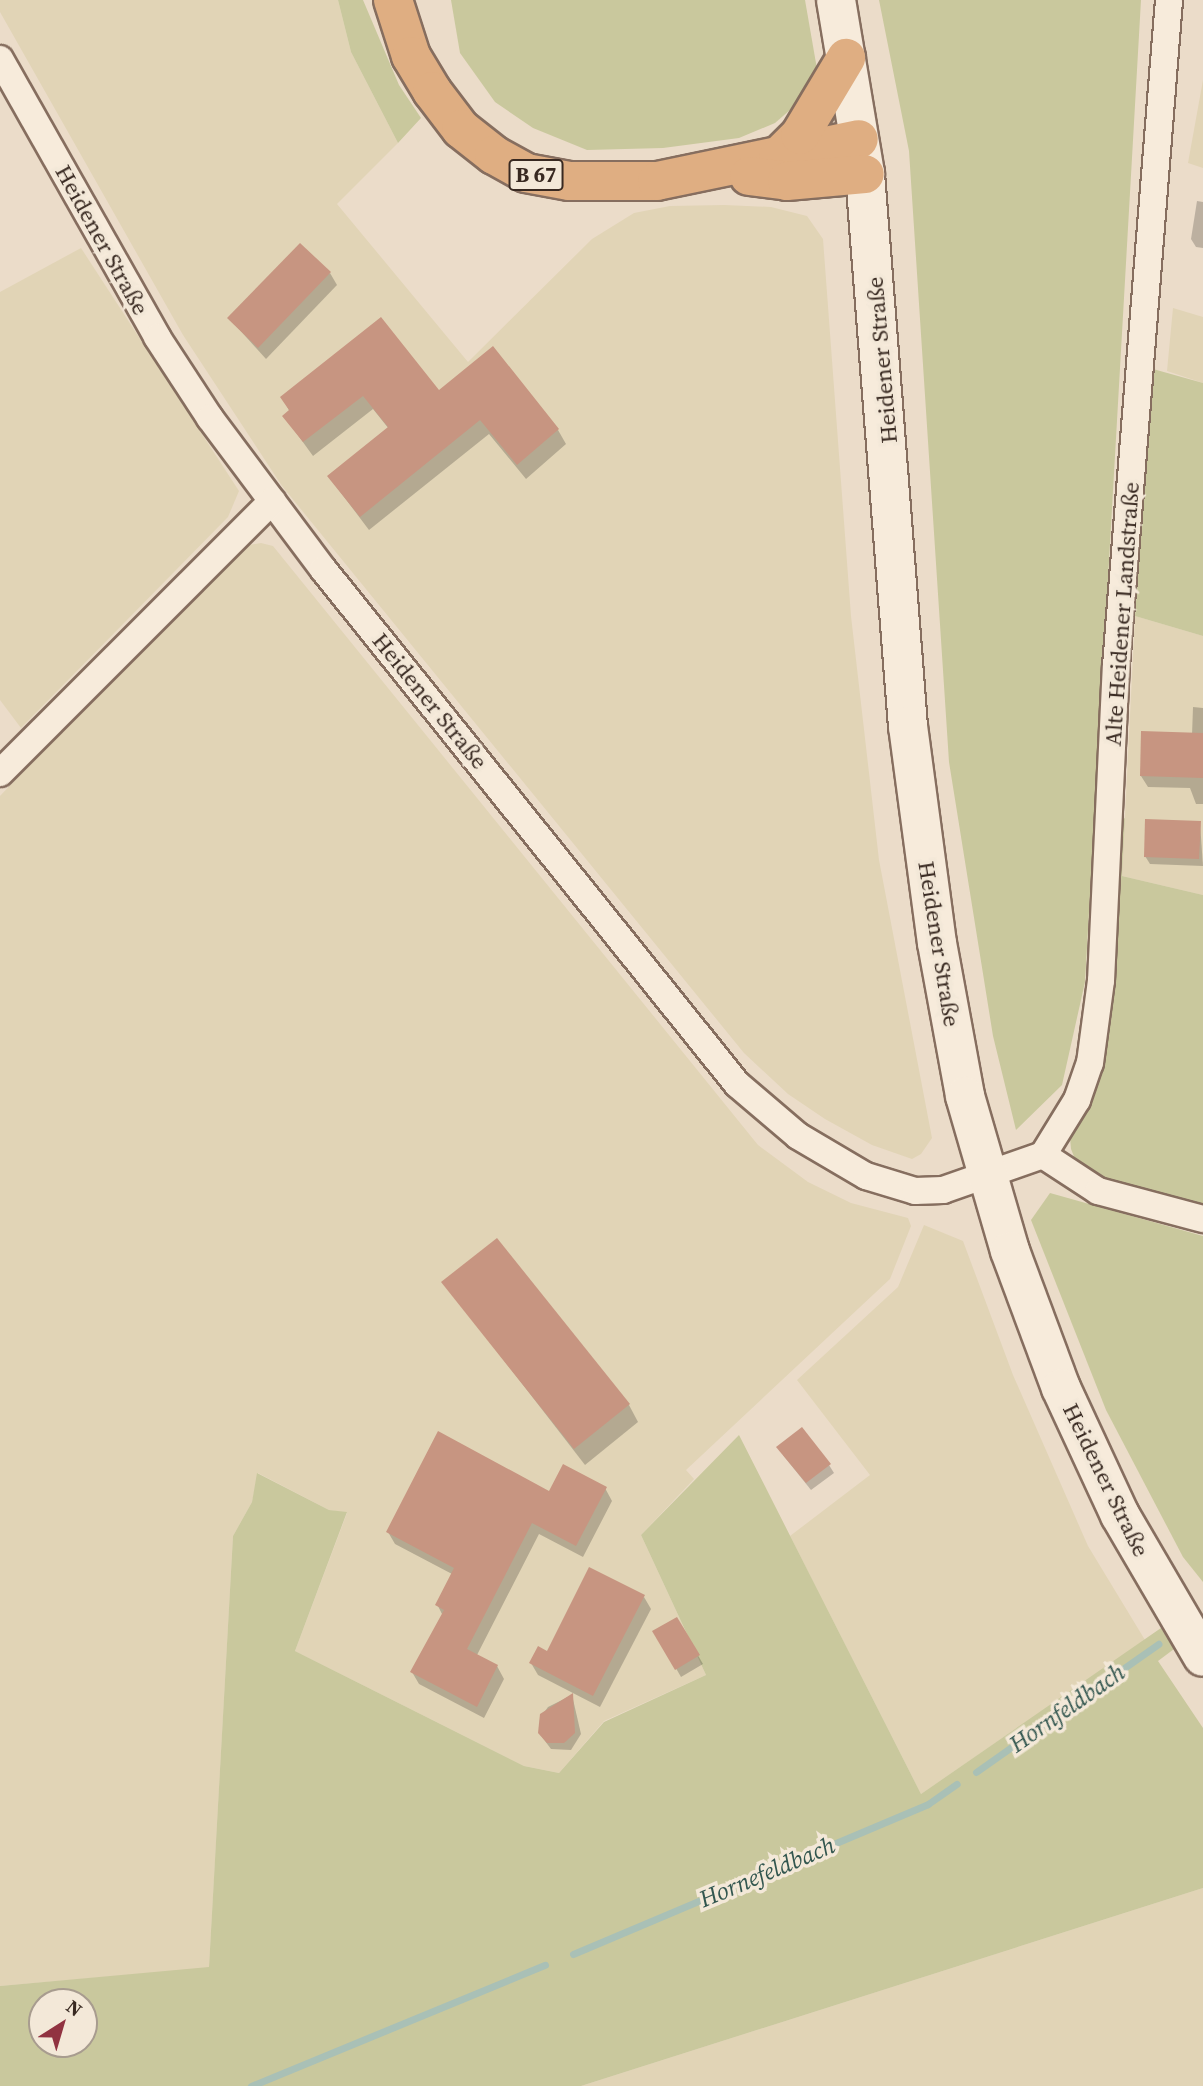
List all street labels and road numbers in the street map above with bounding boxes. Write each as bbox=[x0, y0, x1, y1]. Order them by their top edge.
road number: B 67 bbox=[508, 158, 564, 192]
street label: Heidener Straße bbox=[49, 160, 155, 320]
street label: Heidener Straße bbox=[861, 275, 903, 445]
street label: Alte Heidener Landstraße bbox=[1099, 481, 1145, 747]
street label: Heidener Straße bbox=[367, 627, 493, 775]
street label: Heidener Straße bbox=[912, 859, 966, 1029]
street label: Heidener Straße bbox=[1057, 1399, 1155, 1561]

